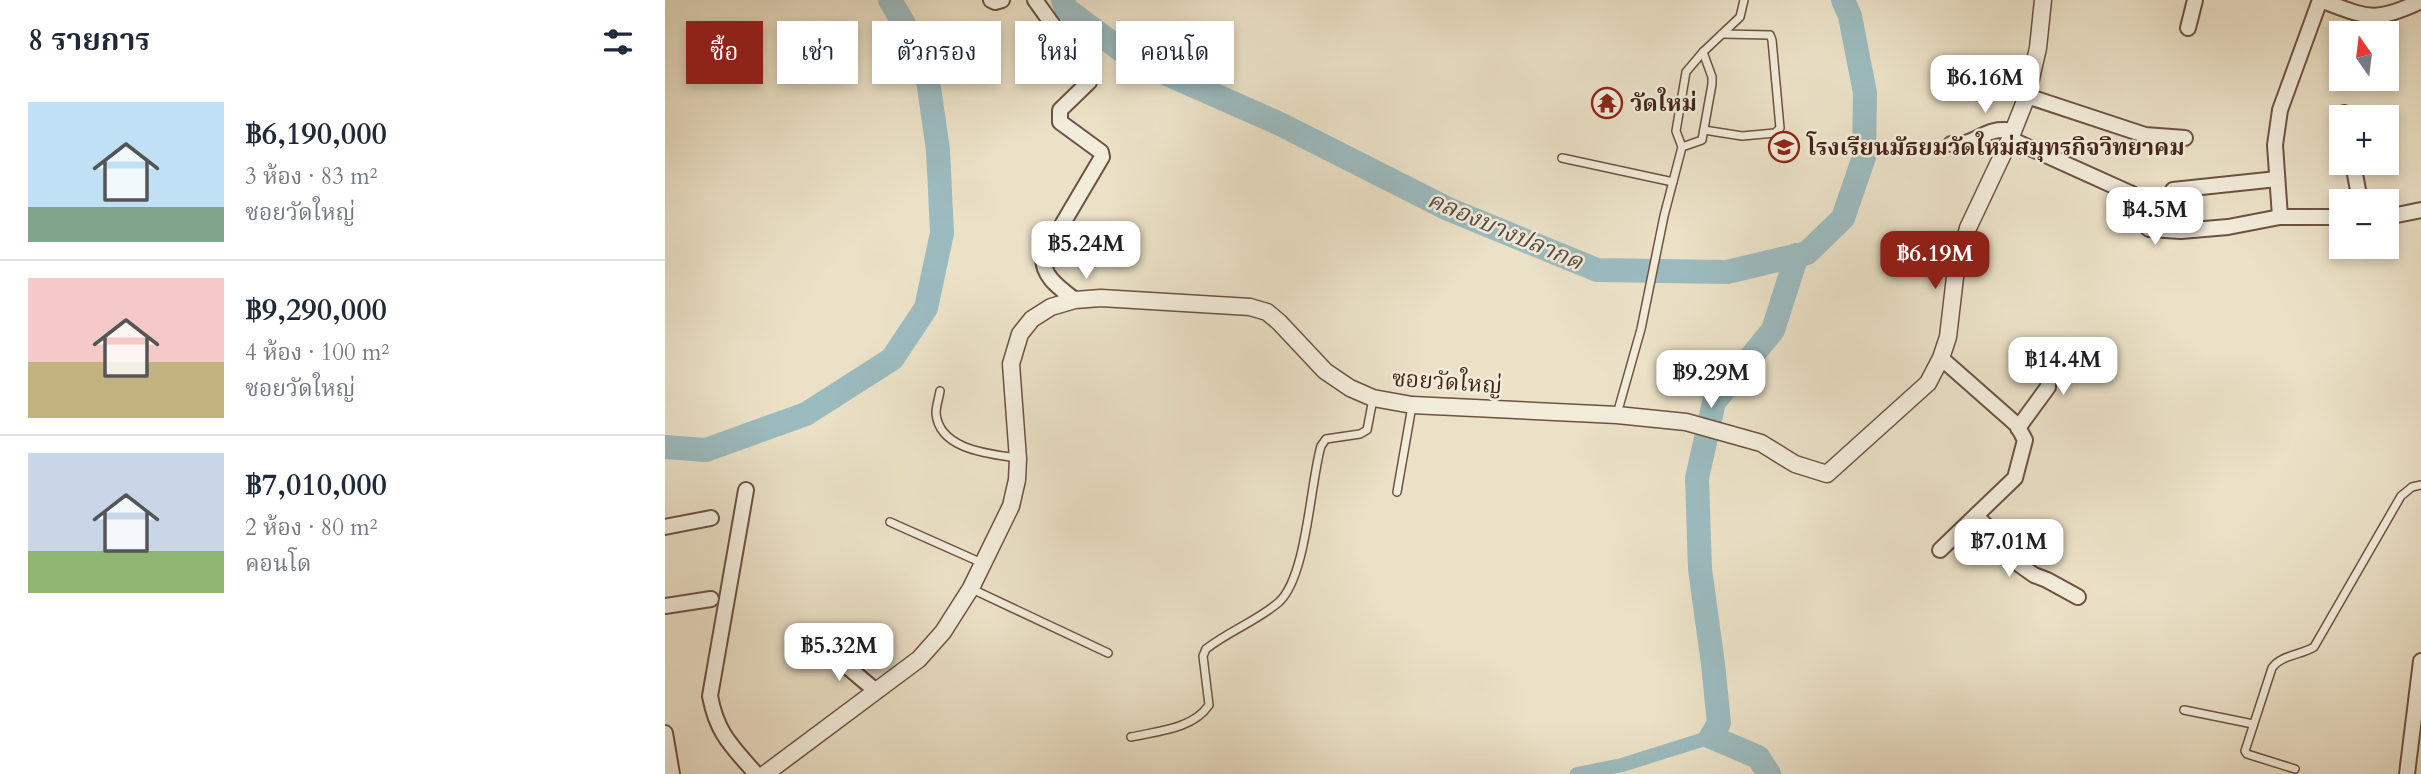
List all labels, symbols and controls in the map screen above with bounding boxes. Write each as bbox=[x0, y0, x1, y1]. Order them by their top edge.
text: 8 รายการ bbox=[28, 20, 150, 61]
chip: ซื้อ bbox=[686, 21, 763, 84]
chip: เช่า bbox=[777, 21, 858, 84]
chip: ตัวกรอง bbox=[872, 21, 1001, 84]
chip: ใหม่ bbox=[1015, 21, 1102, 84]
chip: คอนโด bbox=[1116, 21, 1234, 84]
north arrow bbox=[2329, 21, 2399, 91]
map controls bbox=[2329, 21, 2399, 259]
icon: filters bbox=[599, 23, 637, 61]
pin: ฿6.16M bbox=[1928, 55, 2042, 115]
text: ฿6.16M bbox=[1946, 62, 2024, 93]
temple icon: วัดใหม่ bbox=[1590, 86, 1624, 120]
place label: วัดใหม่ bbox=[1630, 87, 1697, 119]
button: + bbox=[2329, 105, 2399, 175]
text: ฿6,190,000 bbox=[245, 114, 387, 155]
icon: home bbox=[84, 130, 168, 214]
school or university icon: โรงเรียนมัธยมวัดใหม่สมุทรกิจวิทยาคม bbox=[1767, 130, 1801, 164]
place label: โรงเรียนมัธยมวัดใหม่สมุทรกิจวิทยาคม bbox=[1806, 131, 2185, 163]
text: 3 ห้อง · 83 m² bbox=[245, 161, 377, 192]
water label: คลองบางปลากด bbox=[1422, 183, 1588, 279]
pin: ฿4.5M bbox=[2106, 188, 2204, 247]
button: − bbox=[2329, 189, 2399, 259]
text: ฿4.5M bbox=[2122, 194, 2188, 225]
text: ซอยวัดใหญ่ bbox=[245, 197, 355, 228]
pin: ฿5.24M bbox=[1029, 222, 1143, 281]
text: ฿5.24M bbox=[1047, 228, 1125, 259]
pin: ฿6.19M bbox=[1878, 232, 1992, 291]
text: ฿6.19M bbox=[1896, 238, 1974, 269]
text: ฿9,290,000 bbox=[245, 290, 387, 331]
icon: home bbox=[84, 306, 168, 390]
text: 4 ห้อง · 100 m² bbox=[245, 337, 389, 368]
pin: ฿14.4M bbox=[2006, 338, 2120, 397]
text: ฿14.4M bbox=[2024, 344, 2102, 375]
pin: ฿9.29M bbox=[1654, 350, 1768, 410]
text: ฿9.29M bbox=[1672, 357, 1750, 388]
street label: ซอยวัดใหญ่ bbox=[1391, 362, 1503, 401]
text: ซอยวัดใหญ่ bbox=[245, 373, 355, 404]
text: ฿7,010,000 bbox=[245, 465, 387, 506]
icon: home bbox=[84, 481, 168, 565]
text: 2 ห้อง · 80 m² bbox=[245, 512, 377, 543]
pin: ฿7.01M bbox=[1952, 520, 2066, 579]
text: ฿7.01M bbox=[1970, 526, 2048, 557]
text: คอนโด bbox=[245, 548, 312, 579]
pin: ฿5.32M bbox=[782, 624, 896, 683]
text: ฿5.32M bbox=[800, 630, 878, 661]

